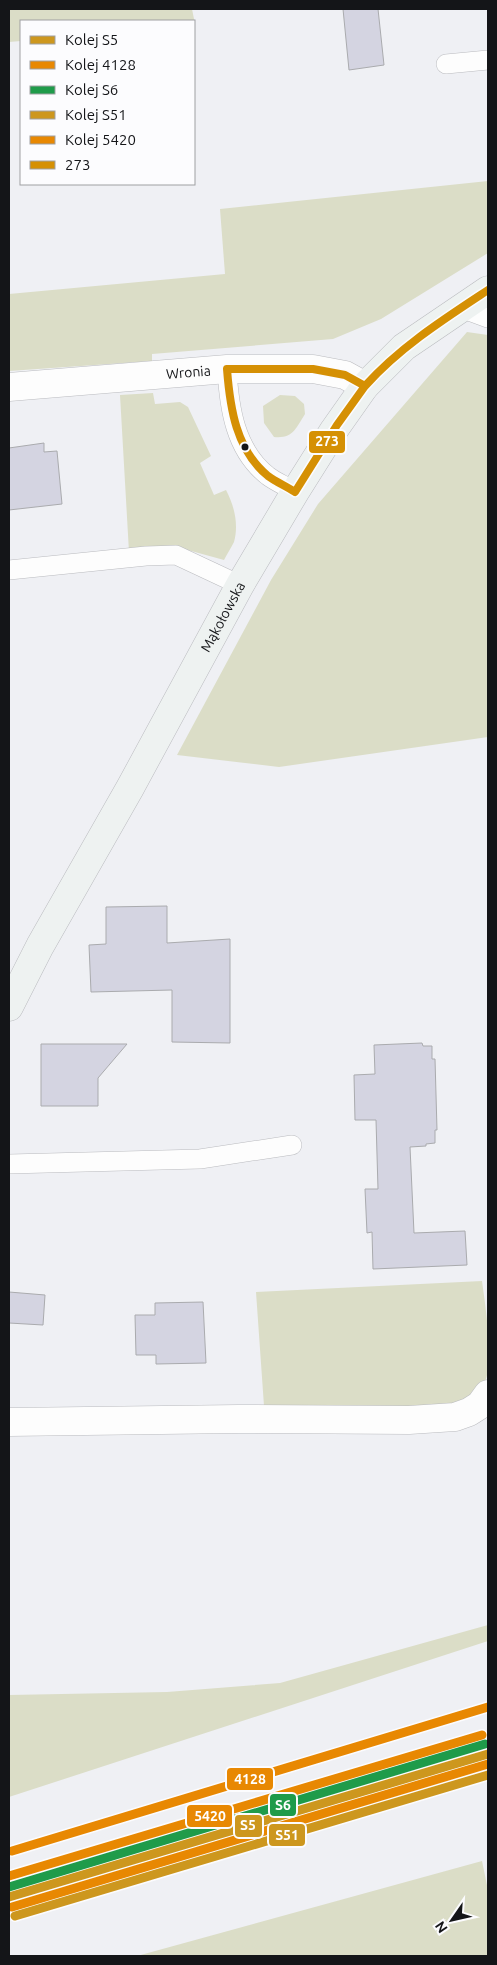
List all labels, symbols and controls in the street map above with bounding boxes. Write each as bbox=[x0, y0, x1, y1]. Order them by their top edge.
legend bbox=[20, 20, 195, 185]
text: Kolej S5 bbox=[65, 31, 118, 48]
text: Kolej 4128 bbox=[65, 56, 136, 73]
text: Kolej S6 bbox=[65, 81, 118, 98]
text: Kolej S51 bbox=[65, 106, 127, 123]
text: Kolej 5420 bbox=[65, 131, 136, 148]
text: 273 bbox=[65, 156, 90, 173]
street label: Wronia bbox=[165, 362, 211, 382]
line badge: 273 bbox=[308, 430, 346, 454]
text: 273 bbox=[315, 433, 339, 449]
unlabelled marker bbox=[240, 442, 250, 452]
street label: Mąkołowska bbox=[197, 579, 248, 655]
line badge: 4128 bbox=[226, 1767, 274, 1791]
text: 4128 bbox=[234, 1771, 266, 1787]
line badge: S6 bbox=[269, 1793, 297, 1817]
text: S6 bbox=[275, 1797, 291, 1813]
line badge: 5420 bbox=[186, 1804, 233, 1828]
text: 5420 bbox=[194, 1808, 226, 1824]
line badge: S5 bbox=[234, 1814, 263, 1838]
text: S5 bbox=[240, 1817, 256, 1833]
line badge: S51 bbox=[268, 1823, 306, 1847]
text: S51 bbox=[275, 1827, 299, 1843]
north arrow bbox=[427, 1895, 477, 1945]
text: N bbox=[432, 1918, 451, 1936]

